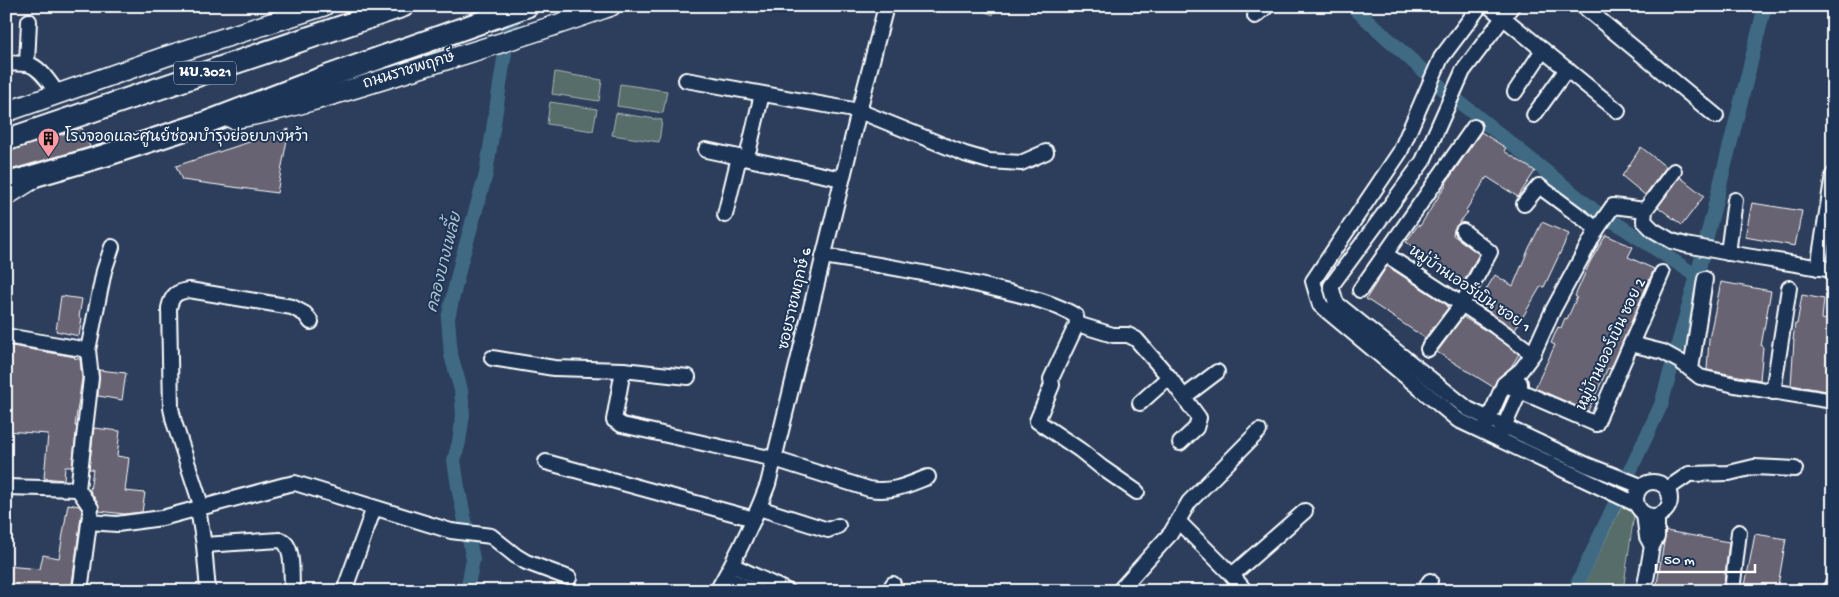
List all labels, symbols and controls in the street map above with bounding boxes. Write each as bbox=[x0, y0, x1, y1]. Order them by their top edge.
street label: ถนนราชพฤกษ์ bbox=[360, 46, 457, 93]
road number: นบ.3021 bbox=[174, 62, 236, 84]
building icon: โรงจอดและศูนย์ซ่อมบำรุงย่อยบางหว้า bbox=[37, 126, 61, 157]
place label: โรงจอดและศูนย์ซ่อมบำรุงย่อยบางหว้า bbox=[65, 126, 308, 147]
water label: คลองบางเพลี้ย bbox=[417, 208, 468, 315]
street label: หมู่บ้านเออร์เบิน ซอย 1 bbox=[1405, 240, 1535, 337]
street label: ซอยราชพฤกษ์ 6 bbox=[773, 245, 817, 352]
street label: หมู่บ้านเออร์เบิน ซอย 2 bbox=[1571, 275, 1651, 414]
scale bar bbox=[1656, 542, 1755, 574]
text: 50 m bbox=[1664, 552, 1695, 570]

